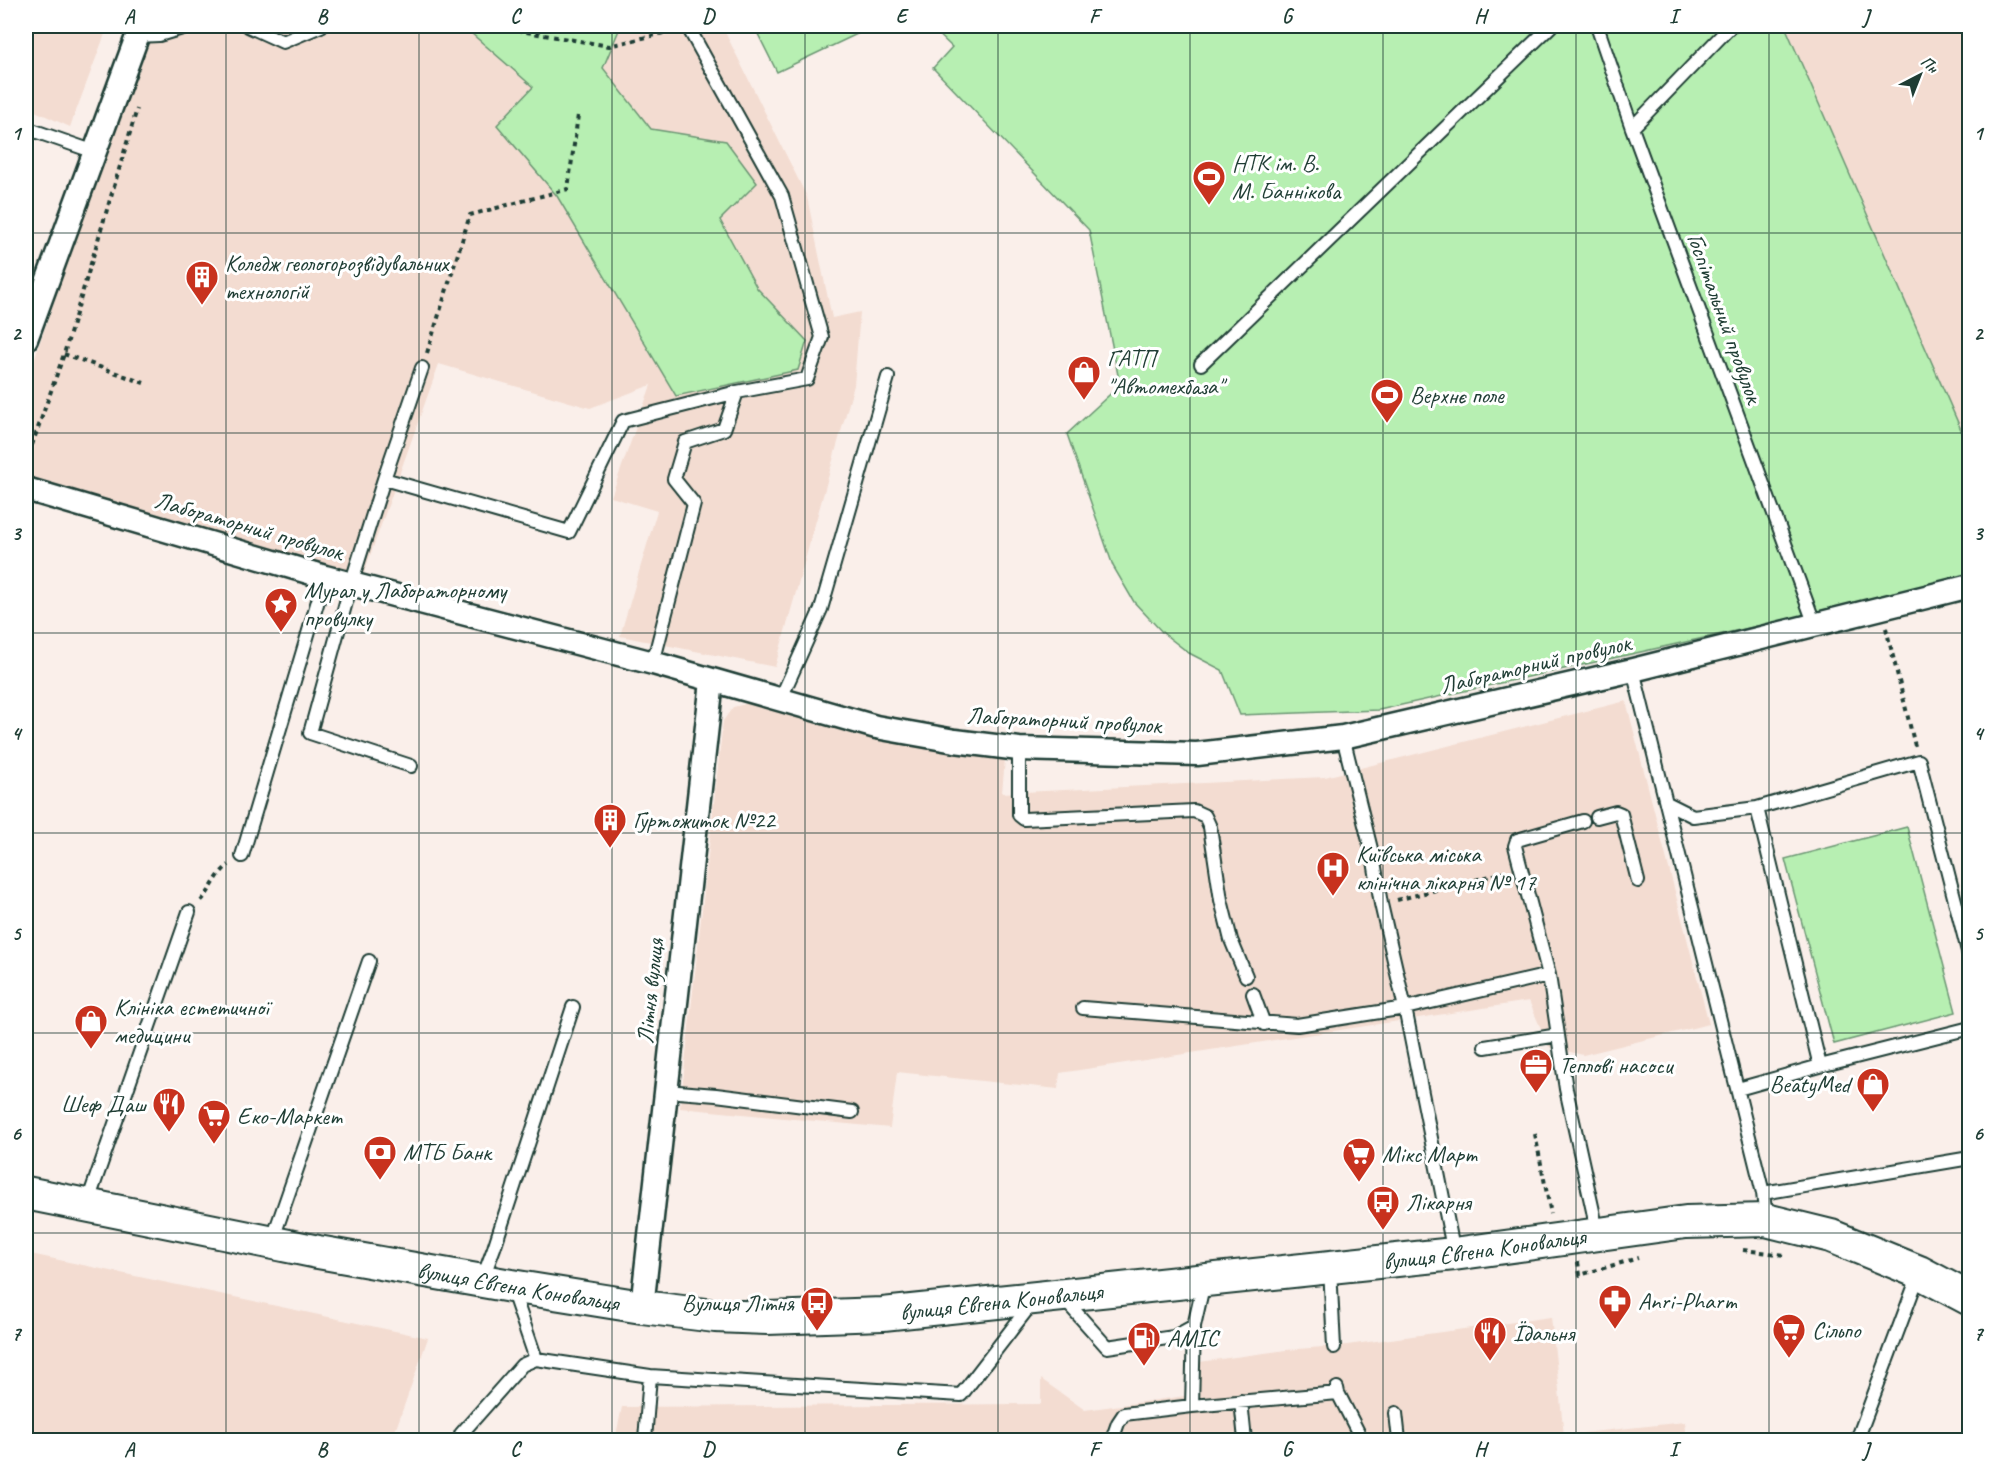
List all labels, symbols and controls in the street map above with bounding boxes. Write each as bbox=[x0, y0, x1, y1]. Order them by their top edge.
text: A bbox=[124, 4, 136, 29]
text: B bbox=[317, 4, 329, 29]
text: C bbox=[510, 4, 522, 29]
text: D bbox=[702, 4, 716, 29]
text: E bbox=[896, 4, 910, 29]
text: F bbox=[1089, 4, 1103, 29]
text: G bbox=[1282, 4, 1295, 29]
text: H bbox=[1474, 4, 1489, 29]
text: I bbox=[1669, 4, 1682, 29]
text: J bbox=[1861, 4, 1873, 29]
north arrow bbox=[1890, 45, 1950, 105]
text: Пн bbox=[1916, 52, 1943, 78]
text: 1 bbox=[12, 121, 23, 146]
text: 1 bbox=[1974, 121, 1985, 146]
place label: НТК ім. В. М. Баннікова bbox=[1232, 148, 1342, 206]
sports icon: НТК ім. В. М. Баннікова bbox=[1191, 159, 1227, 206]
street label: Госпітальний провулок bbox=[1680, 229, 1770, 409]
place label: Коледж геологорозвідувальних технологій bbox=[225, 248, 450, 306]
building icon: Коледж геологорозвідувальних технологій bbox=[184, 259, 220, 306]
text: 2 bbox=[12, 321, 23, 346]
text: 2 bbox=[1974, 321, 1985, 346]
place label: ГАТП "Автомехбаза" bbox=[1107, 343, 1228, 401]
shop icon: ГАТП "Автомехбаза" bbox=[1066, 354, 1102, 401]
sports icon: Верхнє поле bbox=[1369, 377, 1405, 424]
place label: Верхнє поле bbox=[1410, 380, 1506, 410]
street label: Лабораторний провулок bbox=[151, 485, 349, 568]
text: 3 bbox=[12, 521, 23, 546]
text: 3 bbox=[1974, 521, 1985, 546]
place label: Мурал у Лабораторному провулку bbox=[304, 575, 508, 633]
place icon: Мурал у Лабораторному провулку bbox=[263, 586, 299, 633]
street label: Лабораторний провулок bbox=[1437, 627, 1635, 701]
street label: Лабораторний провулок bbox=[966, 700, 1164, 740]
text: 4 bbox=[12, 721, 24, 746]
text: 4 bbox=[1974, 721, 1986, 746]
building icon: Гуртожиток №22 bbox=[592, 802, 628, 849]
place label: Гуртожиток №22 bbox=[633, 805, 777, 835]
place label: Київська міська клінічна лікарня № 17 bbox=[1356, 839, 1537, 897]
hospital icon: Київська міська клінічна лікарня № 17 bbox=[1315, 850, 1351, 897]
text: 5 bbox=[12, 921, 23, 946]
text: 5 bbox=[1974, 921, 1985, 946]
street label: Літня вулиця bbox=[630, 936, 671, 1045]
place label: Клініка естетичної медицини bbox=[114, 992, 273, 1050]
shop icon: Клініка естетичної медицини bbox=[73, 1003, 109, 1050]
office icon: Теплові насоси bbox=[1518, 1047, 1554, 1094]
place label: Теплові насоси bbox=[1559, 1050, 1675, 1080]
shop icon: BeatyMed bbox=[1855, 1066, 1891, 1113]
place label: BeatyMed bbox=[1769, 1069, 1854, 1099]
restaurant icon: Шеф Даш bbox=[151, 1086, 187, 1133]
place label: Шеф Даш bbox=[61, 1089, 147, 1119]
supermarket icon: Еко-Маркет bbox=[196, 1098, 232, 1145]
place label: Еко-Маркет bbox=[237, 1101, 343, 1131]
text: 6 bbox=[11, 1121, 22, 1146]
text: 6 bbox=[1973, 1121, 1984, 1146]
bank icon: МТБ Банк bbox=[362, 1134, 398, 1181]
supermarket icon: Мікс Март bbox=[1341, 1136, 1377, 1183]
place label: МТБ Банк bbox=[403, 1137, 493, 1167]
place label: Мікс Март bbox=[1382, 1139, 1478, 1169]
bus stop icon: Лікарня bbox=[1365, 1184, 1401, 1231]
place label: Лікарня bbox=[1406, 1187, 1472, 1217]
street label: вулиця Євгена Коновальця bbox=[1382, 1221, 1589, 1276]
street label: вулиця Євгена Коновальця bbox=[415, 1255, 623, 1318]
street label: вулиця Євгена Коновальця bbox=[898, 1276, 1106, 1327]
pharmacy icon: Anri-Pharm bbox=[1597, 1283, 1633, 1330]
bus stop icon: Вулиця Літня bbox=[799, 1285, 835, 1332]
place label: Anri-Pharm bbox=[1638, 1286, 1737, 1316]
place label: Вулиця Літня bbox=[682, 1288, 795, 1318]
supermarket icon: Сільпо bbox=[1771, 1312, 1807, 1359]
restaurant icon: Їдальня bbox=[1472, 1315, 1508, 1362]
place label: Сільпо bbox=[1812, 1315, 1862, 1345]
place label: Їдальня bbox=[1513, 1318, 1576, 1348]
fuel station icon: AMIC bbox=[1126, 1320, 1162, 1367]
text: 7 bbox=[12, 1321, 23, 1346]
text: 7 bbox=[1974, 1321, 1985, 1346]
place label: AMIC bbox=[1167, 1323, 1221, 1353]
text: A bbox=[124, 1437, 136, 1462]
text: B bbox=[317, 1437, 329, 1462]
text: C bbox=[510, 1437, 522, 1462]
text: D bbox=[702, 1437, 716, 1462]
text: E bbox=[896, 1437, 910, 1462]
text: F bbox=[1089, 1437, 1103, 1462]
text: G bbox=[1282, 1437, 1295, 1462]
text: H bbox=[1474, 1437, 1489, 1462]
text: I bbox=[1669, 1437, 1682, 1462]
text: J bbox=[1861, 1437, 1873, 1462]

